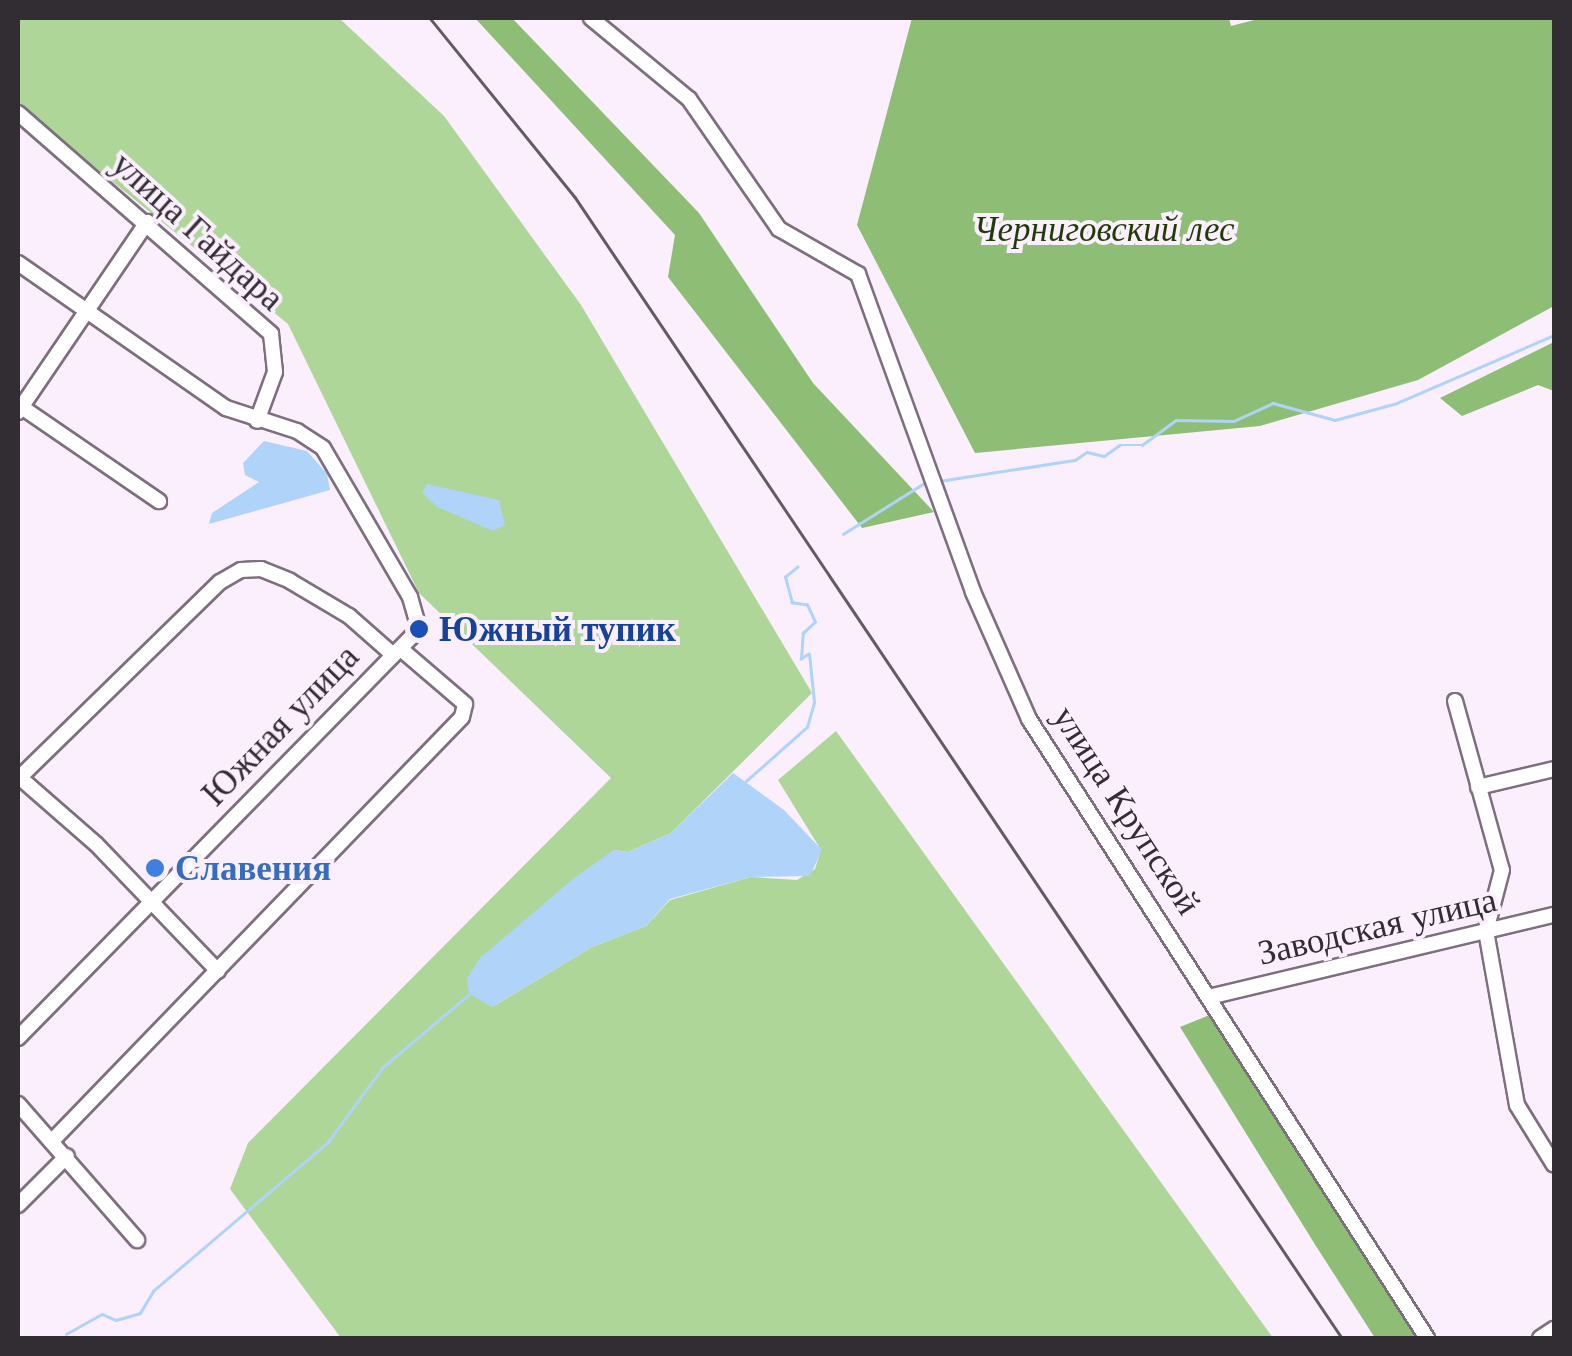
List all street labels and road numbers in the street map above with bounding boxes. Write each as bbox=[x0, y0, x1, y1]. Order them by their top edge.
street label: улица Гайдара bbox=[104, 143, 292, 319]
street label: Южная улица bbox=[193, 636, 367, 814]
street label: улица Крупской bbox=[1044, 698, 1210, 922]
street label: Заводская улица bbox=[1254, 878, 1500, 974]

